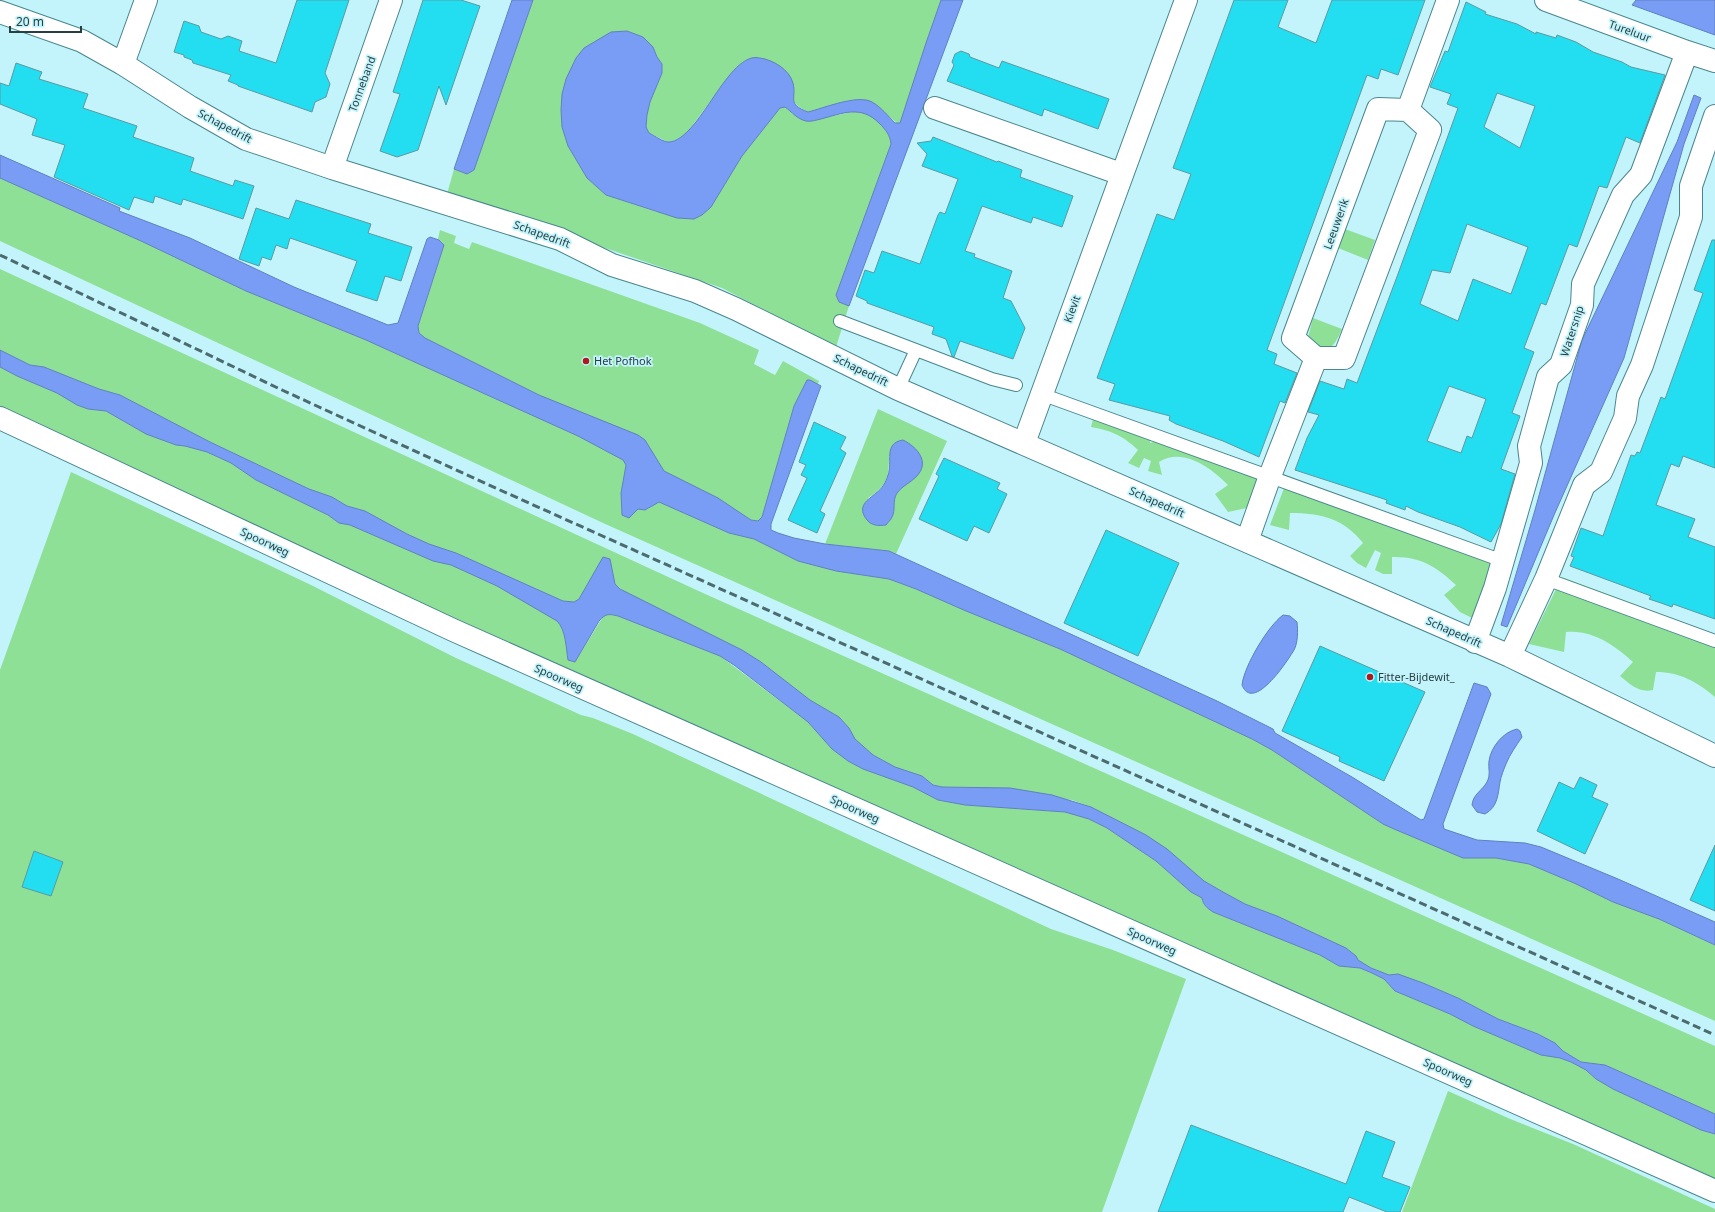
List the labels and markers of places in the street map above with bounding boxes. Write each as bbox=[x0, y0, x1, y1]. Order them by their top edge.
place label: Het Pofhok bbox=[594, 353, 652, 368]
marker: Het Pofhok bbox=[581, 356, 591, 366]
place label: Fitter-Bijdewit_ bbox=[1378, 669, 1455, 684]
marker: Fitter-Bijdewit_ bbox=[1365, 672, 1375, 682]

